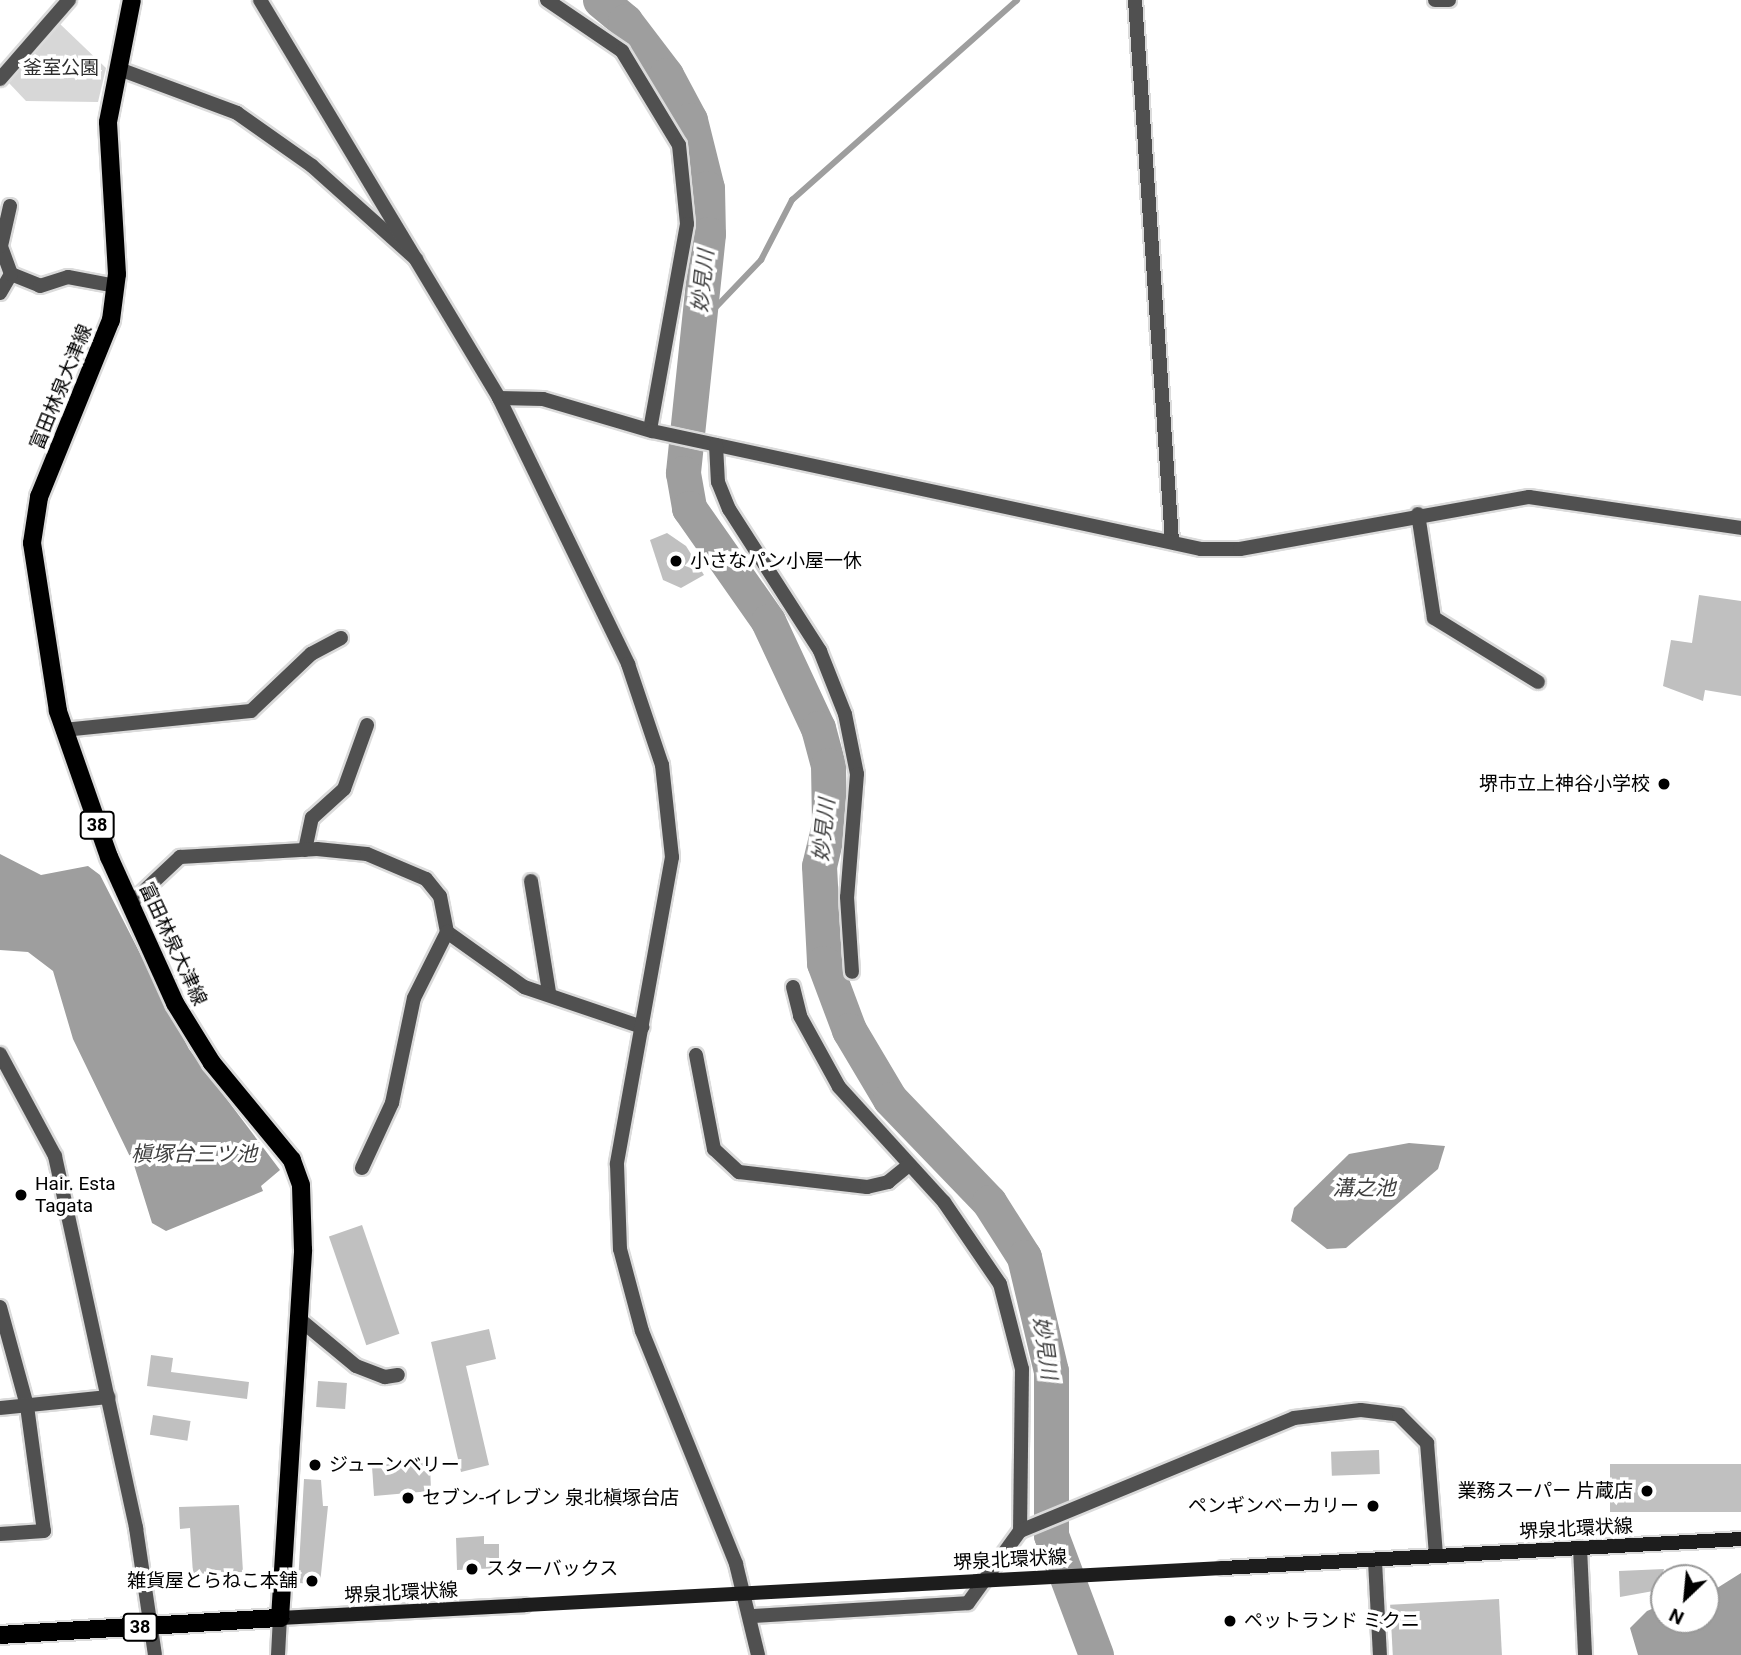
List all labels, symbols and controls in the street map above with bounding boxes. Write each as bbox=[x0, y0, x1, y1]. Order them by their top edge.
park label: 釜室公園 bbox=[23, 57, 99, 79]
water label: 妙見川 bbox=[687, 248, 719, 314]
street label: 富田林泉大津線 bbox=[26, 321, 96, 453]
place label: 小さなパン小屋一休 bbox=[690, 550, 861, 572]
marker: 小さなパン小屋一休 bbox=[668, 553, 684, 569]
place label: 堺市立上神谷小学校 bbox=[1479, 773, 1650, 795]
marker: 堺市立上神谷小学校 bbox=[1656, 776, 1672, 792]
water label: 妙見川 bbox=[808, 797, 840, 863]
road number: 38 bbox=[80, 810, 114, 840]
street label: 富田林泉大津線 bbox=[135, 879, 211, 1009]
water label: 槇塚台三ツ池 bbox=[131, 1141, 257, 1167]
place label: Hair. Esta Tagata bbox=[35, 1173, 116, 1217]
water label: 溝之池 bbox=[1333, 1175, 1395, 1201]
marker: Hair. Esta Tagata bbox=[13, 1187, 29, 1203]
water label: 妙見川 bbox=[1028, 1315, 1062, 1381]
place label: ジューンベリー bbox=[329, 1454, 462, 1476]
marker: ジューンベリー bbox=[307, 1457, 323, 1473]
place label: 業務スーパー 片蔵店 bbox=[1457, 1480, 1633, 1502]
marker: 業務スーパー 片蔵店 bbox=[1639, 1483, 1655, 1499]
place label: セブン-イレブン 泉北槇塚台店 bbox=[422, 1487, 679, 1509]
marker: セブン-イレブン 泉北槇塚台店 bbox=[400, 1490, 416, 1506]
place label: ペンギンベーカリー bbox=[1188, 1495, 1359, 1517]
marker: ペンギンベーカリー bbox=[1365, 1498, 1381, 1514]
street label: 堺泉北環状線 bbox=[1518, 1515, 1634, 1543]
street label: 堺泉北環状線 bbox=[952, 1546, 1068, 1574]
place label: スターバックス bbox=[486, 1558, 619, 1580]
marker: スターバックス bbox=[464, 1561, 480, 1577]
north arrow bbox=[1650, 1564, 1720, 1634]
place label: 雑貨屋とらねこ本舗 bbox=[127, 1570, 298, 1592]
marker: 雑貨屋とらねこ本舗 bbox=[304, 1573, 320, 1589]
street label: 堺泉北環状線 bbox=[343, 1579, 459, 1607]
text: N bbox=[1665, 1603, 1688, 1630]
place label: ペットランド ミクニ bbox=[1244, 1610, 1420, 1632]
road number: 38 bbox=[122, 1612, 158, 1642]
marker: ペットランド ミクニ bbox=[1222, 1613, 1238, 1629]

